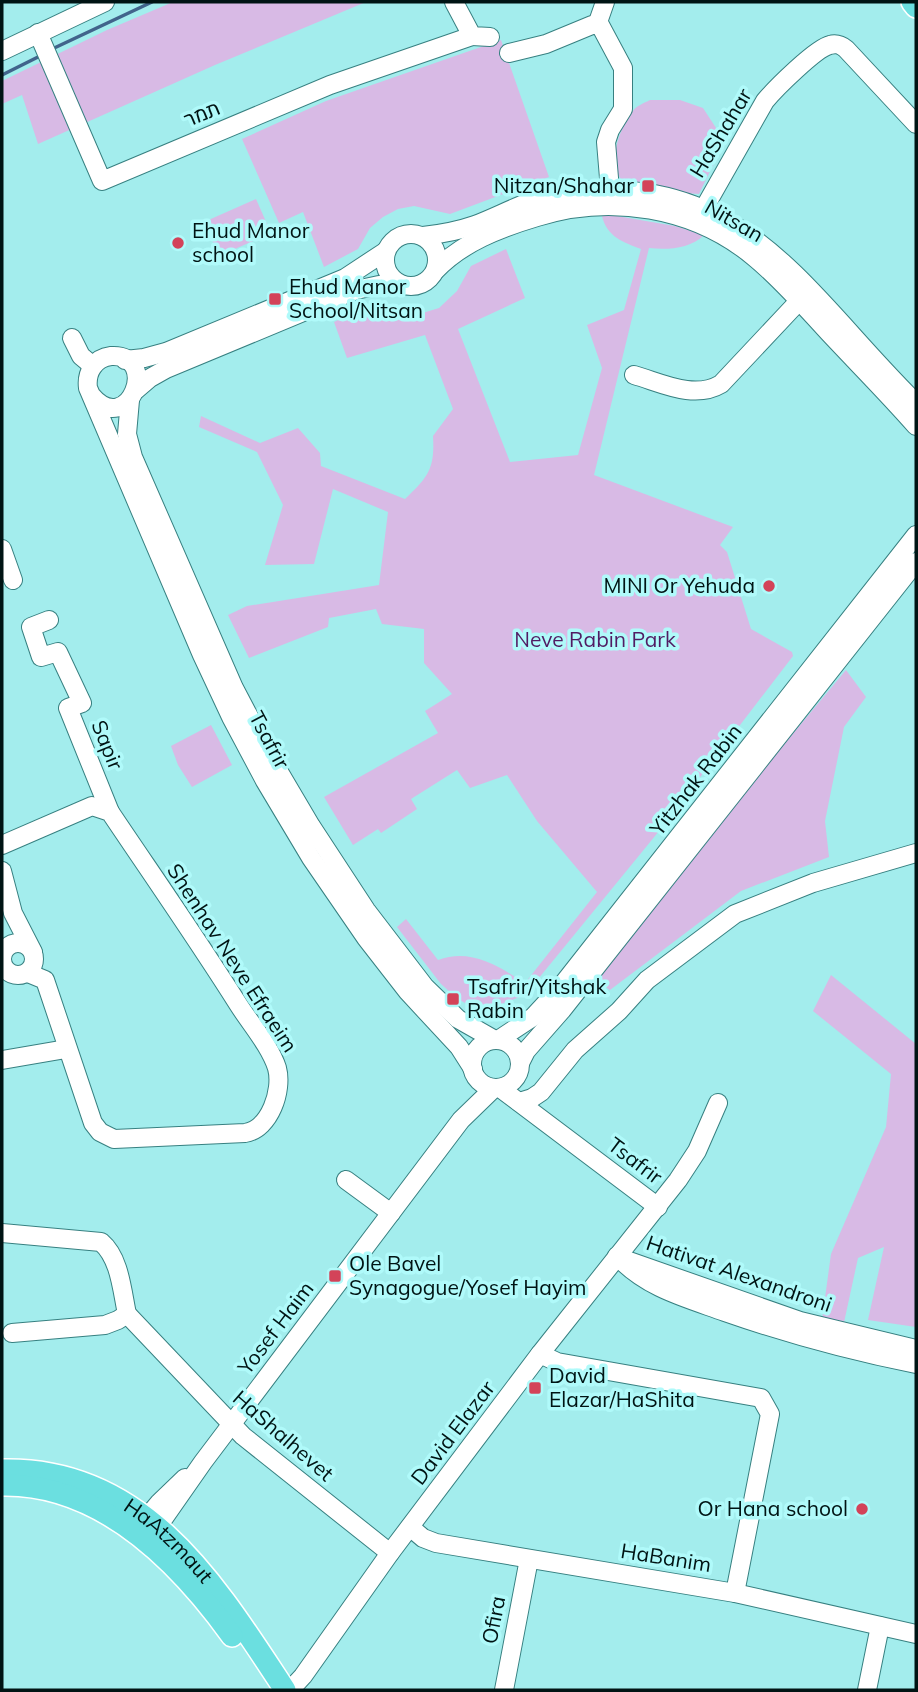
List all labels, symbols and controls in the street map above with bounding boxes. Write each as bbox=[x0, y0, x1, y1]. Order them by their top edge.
street label: HaShahar bbox=[683, 83, 757, 182]
street label: תמר bbox=[180, 94, 224, 132]
place label: Nitzan/Shahar bbox=[494, 172, 634, 198]
marker: Nitzan/Shahar bbox=[640, 178, 656, 194]
street label: Nitsan bbox=[701, 193, 768, 247]
place label: Ehud Manor school bbox=[192, 217, 310, 267]
marker: Ehud Manor school bbox=[170, 235, 186, 251]
place label: Ehud Manor School/Nitsan bbox=[289, 273, 423, 323]
marker: Ehud Manor School/Nitsan bbox=[267, 291, 283, 307]
place label: MINI Or Yehuda bbox=[603, 572, 755, 598]
marker: MINI Or Yehuda bbox=[761, 578, 777, 594]
park label: Neve Rabin Park bbox=[514, 626, 676, 652]
street label: Tsafrir bbox=[244, 706, 296, 773]
street label: Sapir bbox=[86, 716, 130, 773]
street label: Yitzhak Rabin bbox=[643, 719, 747, 841]
street label: Shenhav Neve Efraeim bbox=[162, 858, 304, 1057]
place label: Tsafrir/Yitshak Rabin bbox=[467, 973, 606, 1023]
marker: Tsafrir/Yitshak Rabin bbox=[445, 991, 461, 1007]
street label: Tsafrir bbox=[603, 1131, 668, 1189]
street label: Hativat Alexandroni bbox=[643, 1229, 836, 1317]
place label: Ole Bavel Synagogue/Yosef Hayim bbox=[349, 1250, 586, 1300]
marker: Ole Bavel Synagogue/Yosef Hayim bbox=[327, 1268, 343, 1284]
street label: Yosef Haim bbox=[231, 1276, 319, 1380]
place label: David Elazar/HaShita bbox=[549, 1362, 695, 1412]
street label: David Elazar bbox=[405, 1375, 500, 1489]
marker: David Elazar/HaShita bbox=[527, 1380, 543, 1396]
street label: HaShalhevet bbox=[228, 1384, 339, 1486]
street label: HaAtzmaut bbox=[120, 1492, 219, 1588]
place label: Or Hana school bbox=[698, 1495, 848, 1521]
marker: Or Hana school bbox=[854, 1501, 870, 1517]
street label: HaBanim bbox=[619, 1537, 713, 1577]
street label: Ofira bbox=[476, 1594, 510, 1646]

